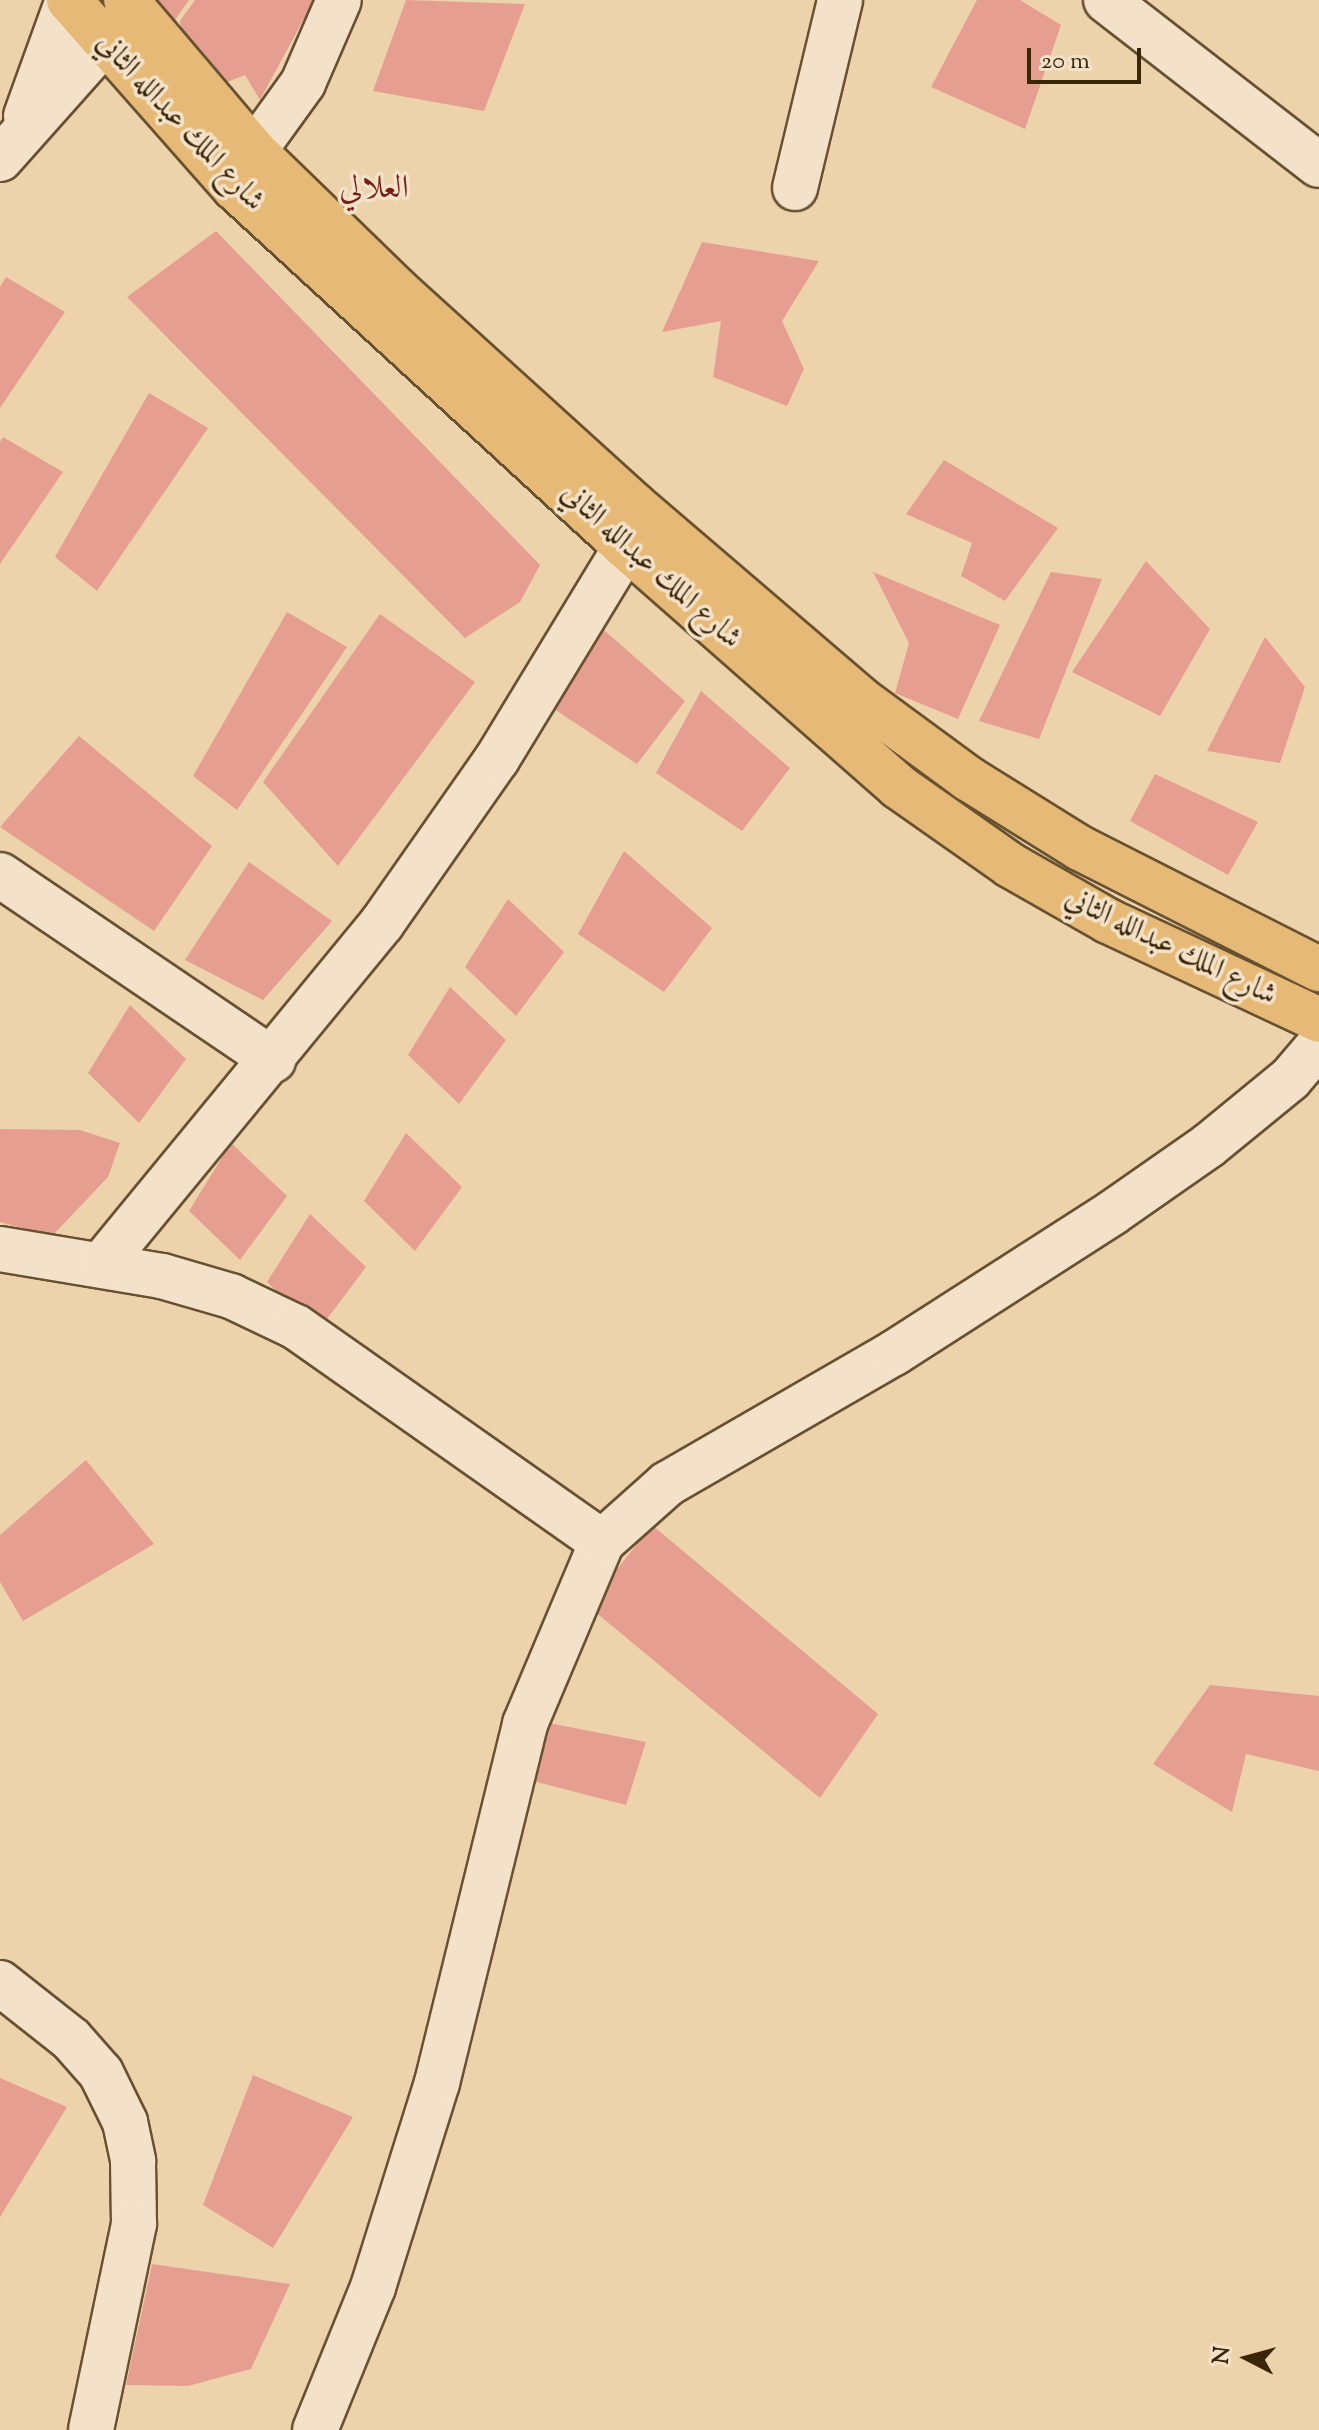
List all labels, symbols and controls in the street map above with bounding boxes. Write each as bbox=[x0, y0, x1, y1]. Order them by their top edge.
street label: شارع الملك عبدالله الثاني bbox=[87, 26, 271, 220]
scale bar bbox=[1031, 32, 1145, 82]
text: 20 m bbox=[1041, 45, 1090, 79]
district label: العلالي bbox=[339, 170, 409, 208]
street label: شارع الملك عبدالله الثاني bbox=[552, 476, 748, 658]
street label: شارع الملك عبدالله الثاني bbox=[1058, 881, 1282, 1015]
north arrow bbox=[1207, 2318, 1287, 2398]
text: N bbox=[1206, 2345, 1240, 2366]

